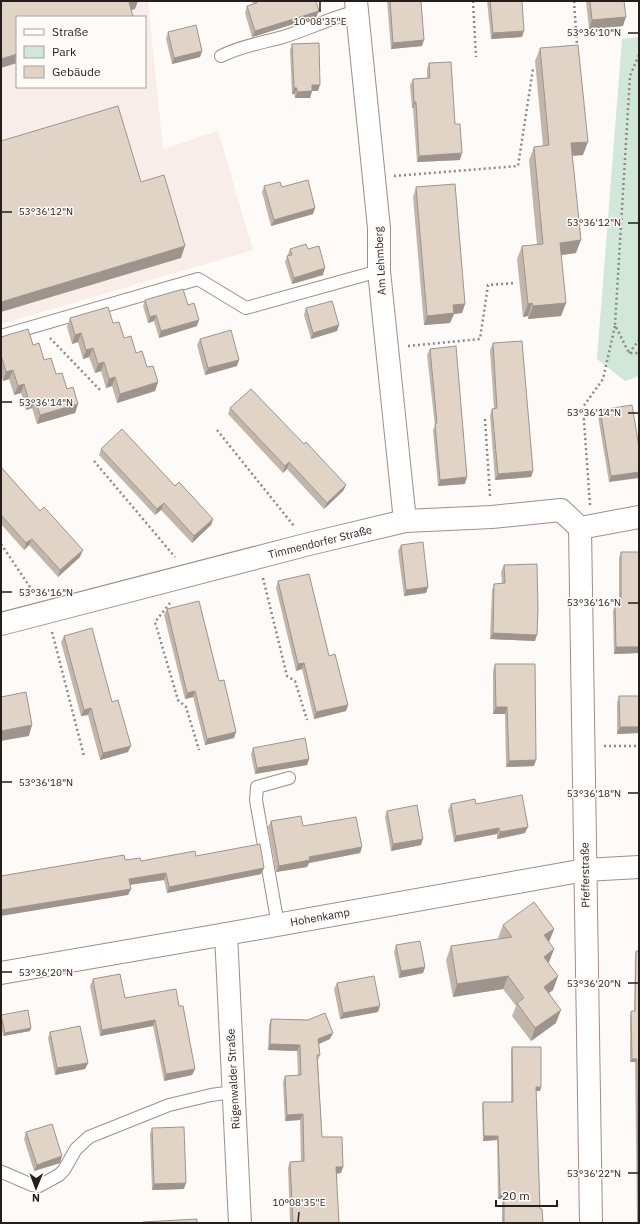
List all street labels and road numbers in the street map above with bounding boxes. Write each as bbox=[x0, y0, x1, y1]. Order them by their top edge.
street label: Am Lehmberg bbox=[371, 226, 389, 296]
street label: Timmendorfer Straße bbox=[267, 522, 373, 562]
street label: Pfefferstraße bbox=[577, 842, 593, 908]
street label: Hohenkamp bbox=[289, 905, 351, 929]
street label: Rügenwalder Straße bbox=[223, 1028, 243, 1130]

